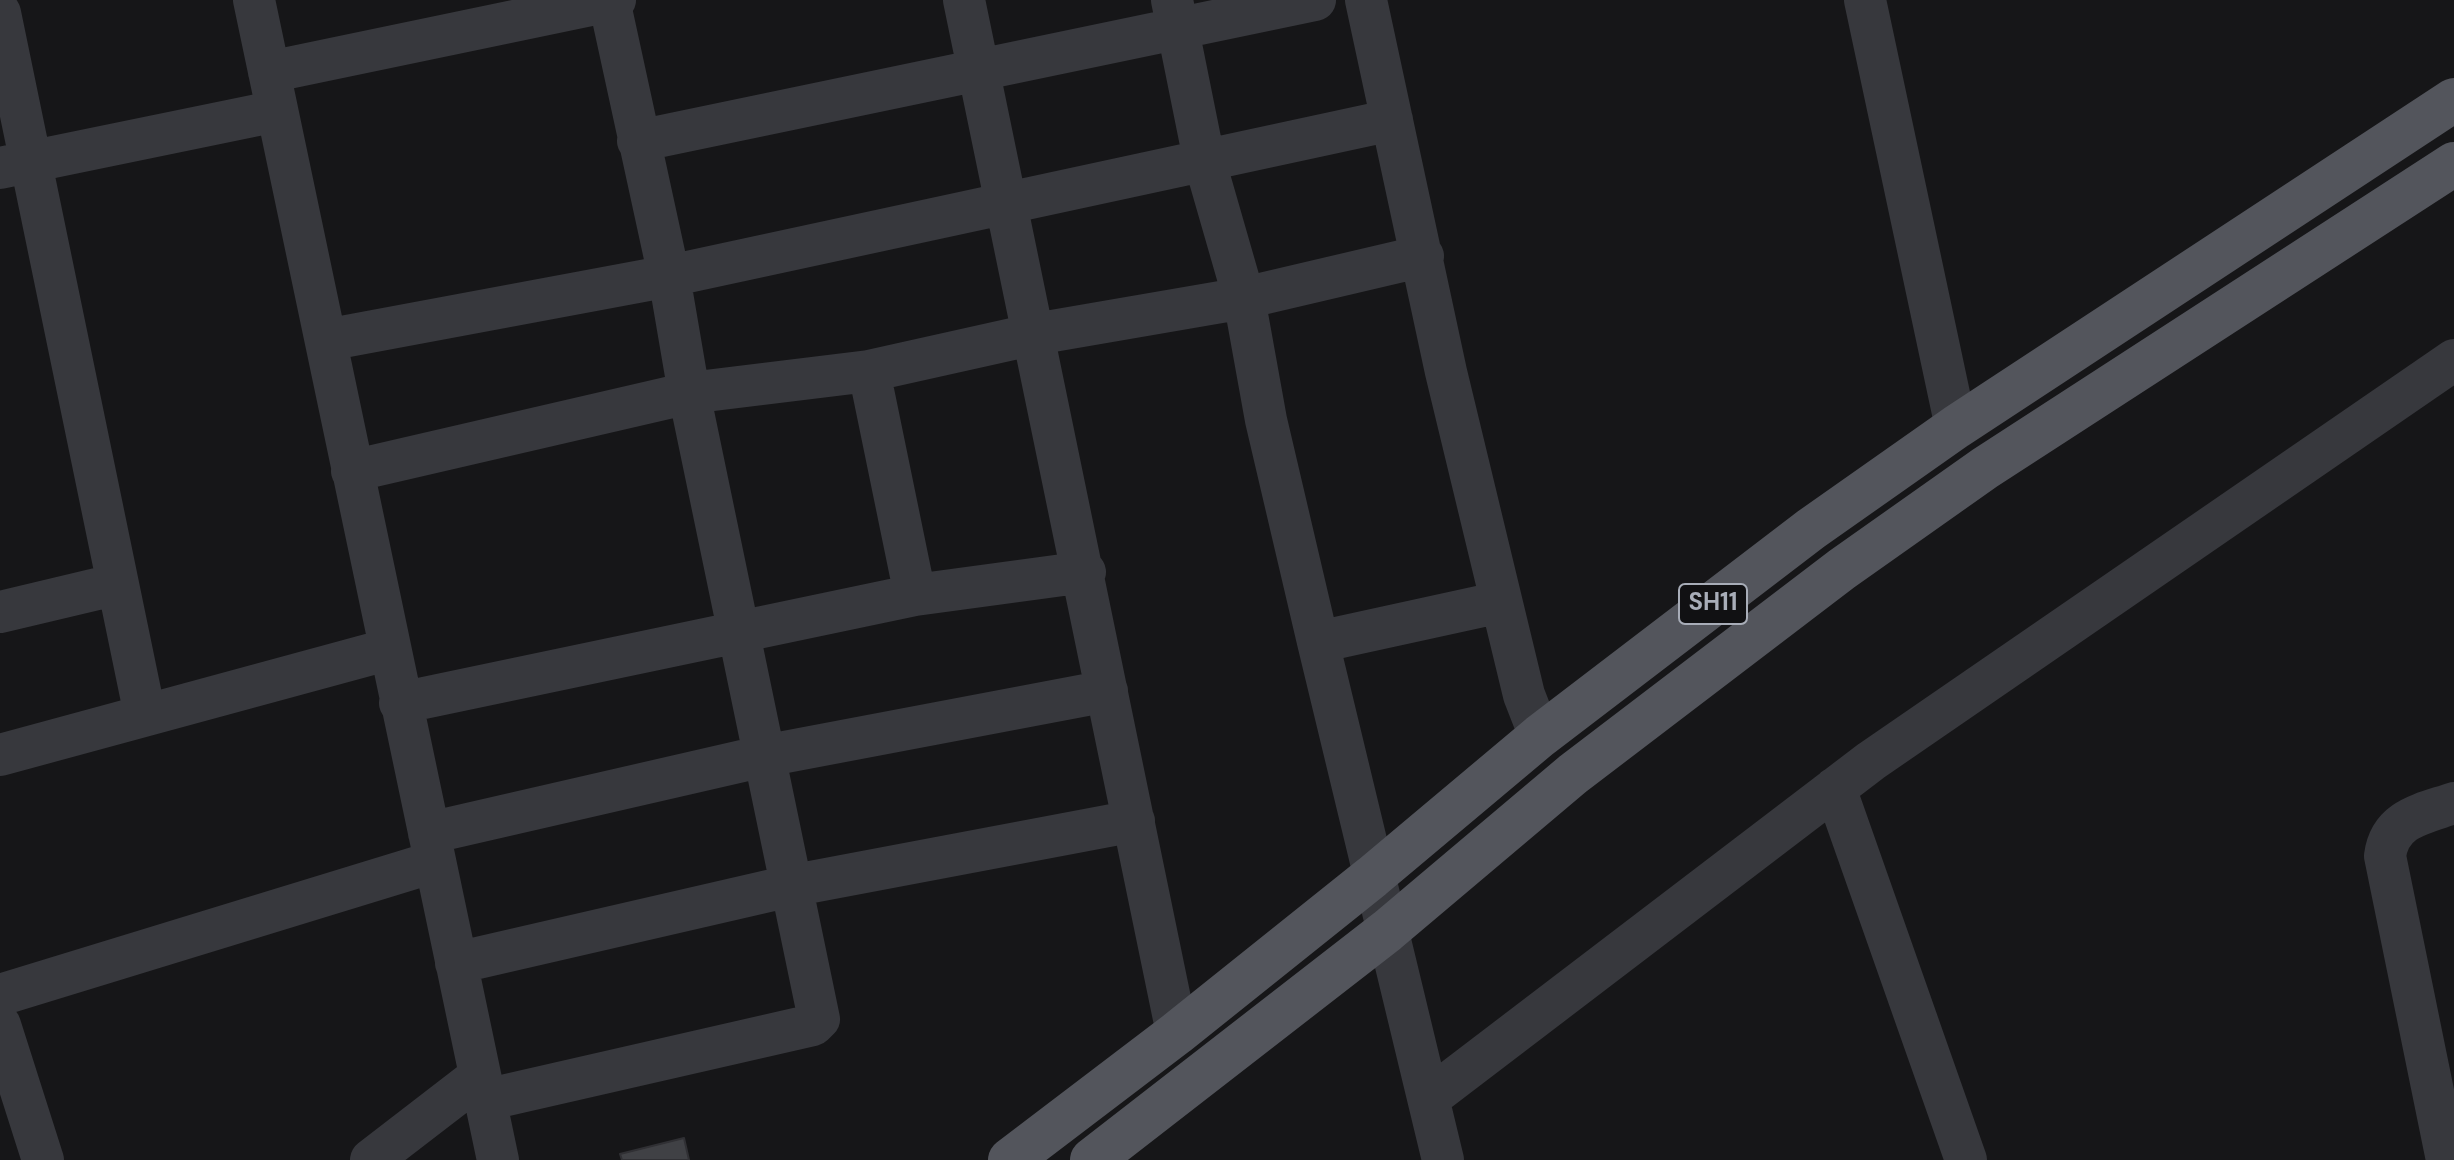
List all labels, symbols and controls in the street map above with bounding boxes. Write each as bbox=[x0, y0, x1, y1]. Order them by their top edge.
road number: SH11 bbox=[1679, 584, 1747, 624]

